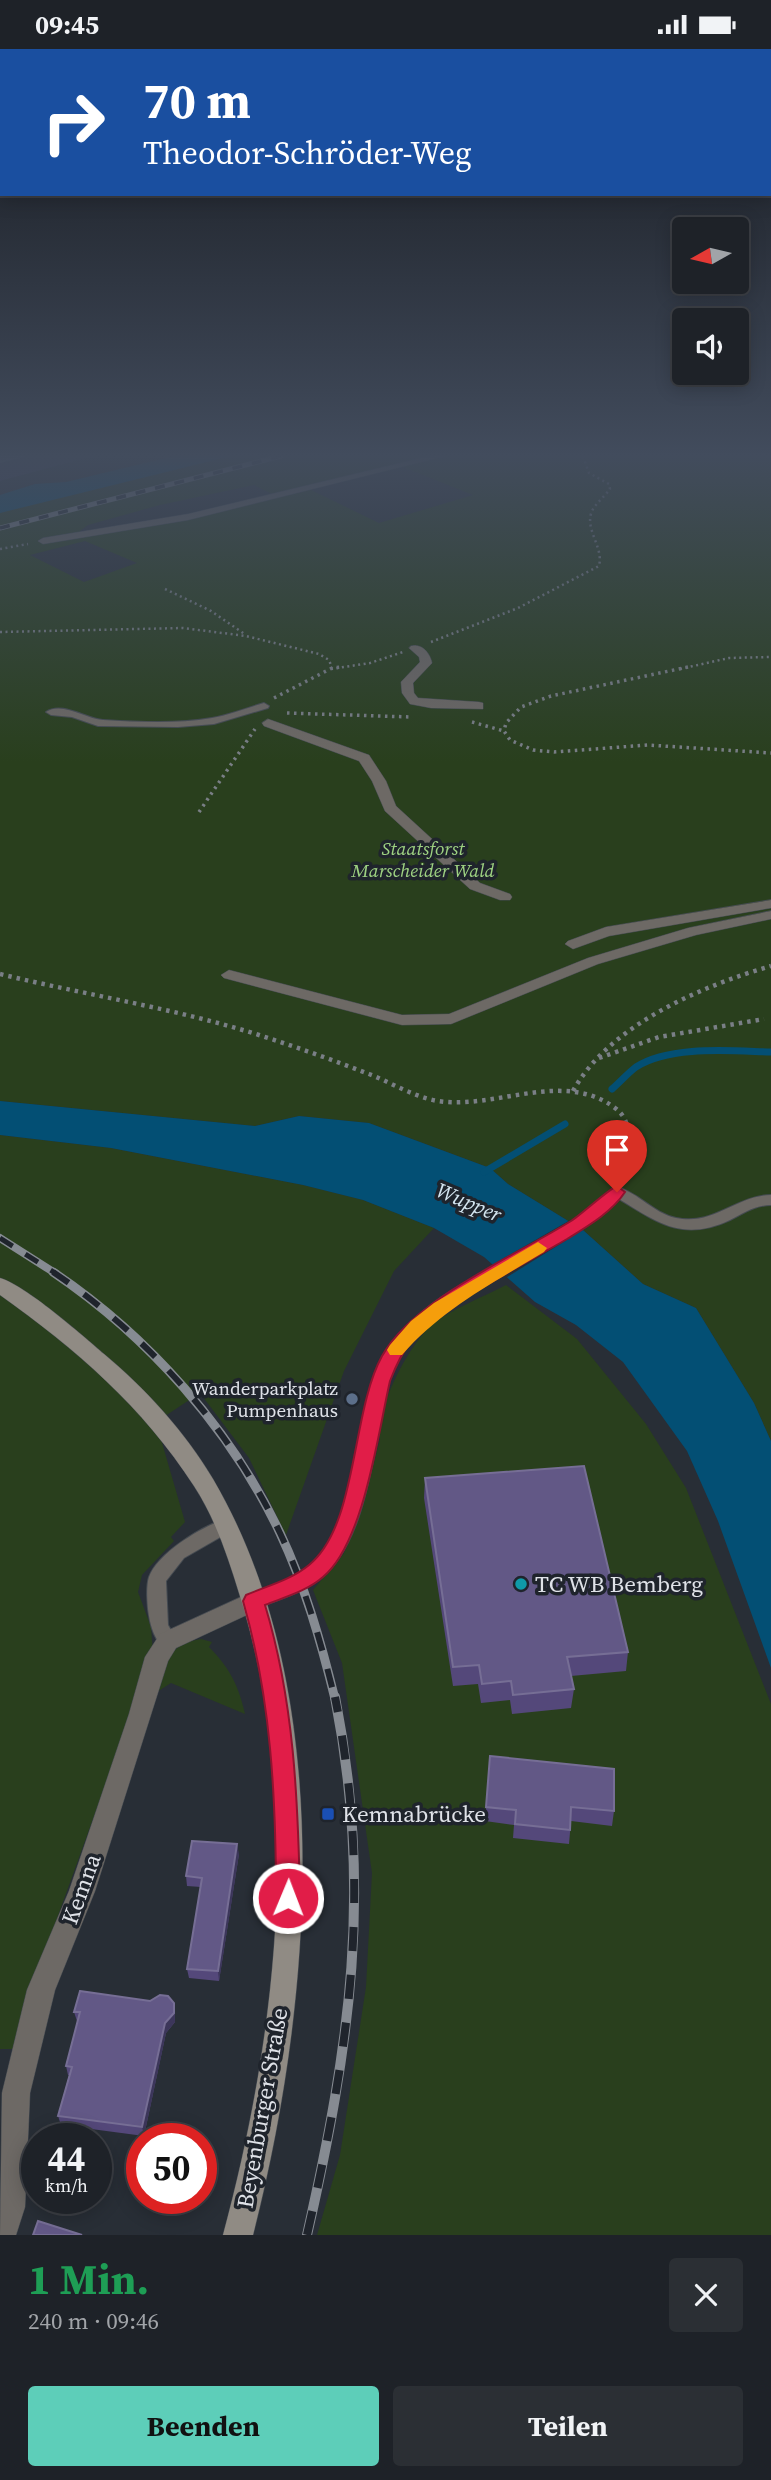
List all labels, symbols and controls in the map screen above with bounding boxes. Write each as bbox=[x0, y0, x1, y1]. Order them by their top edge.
text: 09:45 bbox=[35, 7, 99, 43]
text: 70 m bbox=[143, 67, 251, 134]
icon: right bbox=[28, 77, 119, 168]
text: Theodor-Schröder-Weg bbox=[143, 131, 472, 175]
north arrow bbox=[672, 217, 749, 294]
map controls bbox=[672, 217, 749, 385]
button: sound bbox=[672, 308, 749, 385]
park label: Staatsforst Marscheider Wald bbox=[351, 835, 494, 883]
pin bbox=[587, 1120, 647, 1192]
icon: arrive bbox=[598, 1131, 636, 1169]
water label: Wupper bbox=[432, 1175, 507, 1229]
place label: Wanderparkplatz Pumpenhaus bbox=[192, 1375, 338, 1423]
marker: Wanderparkplatz Pumpenhaus bbox=[344, 1391, 360, 1407]
place label: TC WB Bemberg bbox=[535, 1568, 703, 1600]
marker: TC WB Bemberg bbox=[513, 1576, 529, 1592]
place label: Kemnabrücke bbox=[342, 1798, 486, 1830]
marker: Kemnabrücke bbox=[320, 1806, 336, 1822]
street label: Kemna bbox=[53, 1849, 109, 1929]
position arrow bbox=[251, 1861, 325, 1935]
street label: Beyenburger Straße bbox=[229, 2005, 295, 2211]
speed limit sign: 50 bbox=[126, 2123, 217, 2214]
text: 44 bbox=[48, 2135, 85, 2183]
text: km/h bbox=[45, 2173, 88, 2198]
text: 1 Min. bbox=[28, 2250, 149, 2308]
button: close bbox=[669, 2258, 743, 2332]
text: 240 m · 09:46 bbox=[28, 2305, 159, 2337]
button: Beenden bbox=[28, 2386, 379, 2466]
button: Teilen bbox=[393, 2386, 743, 2466]

